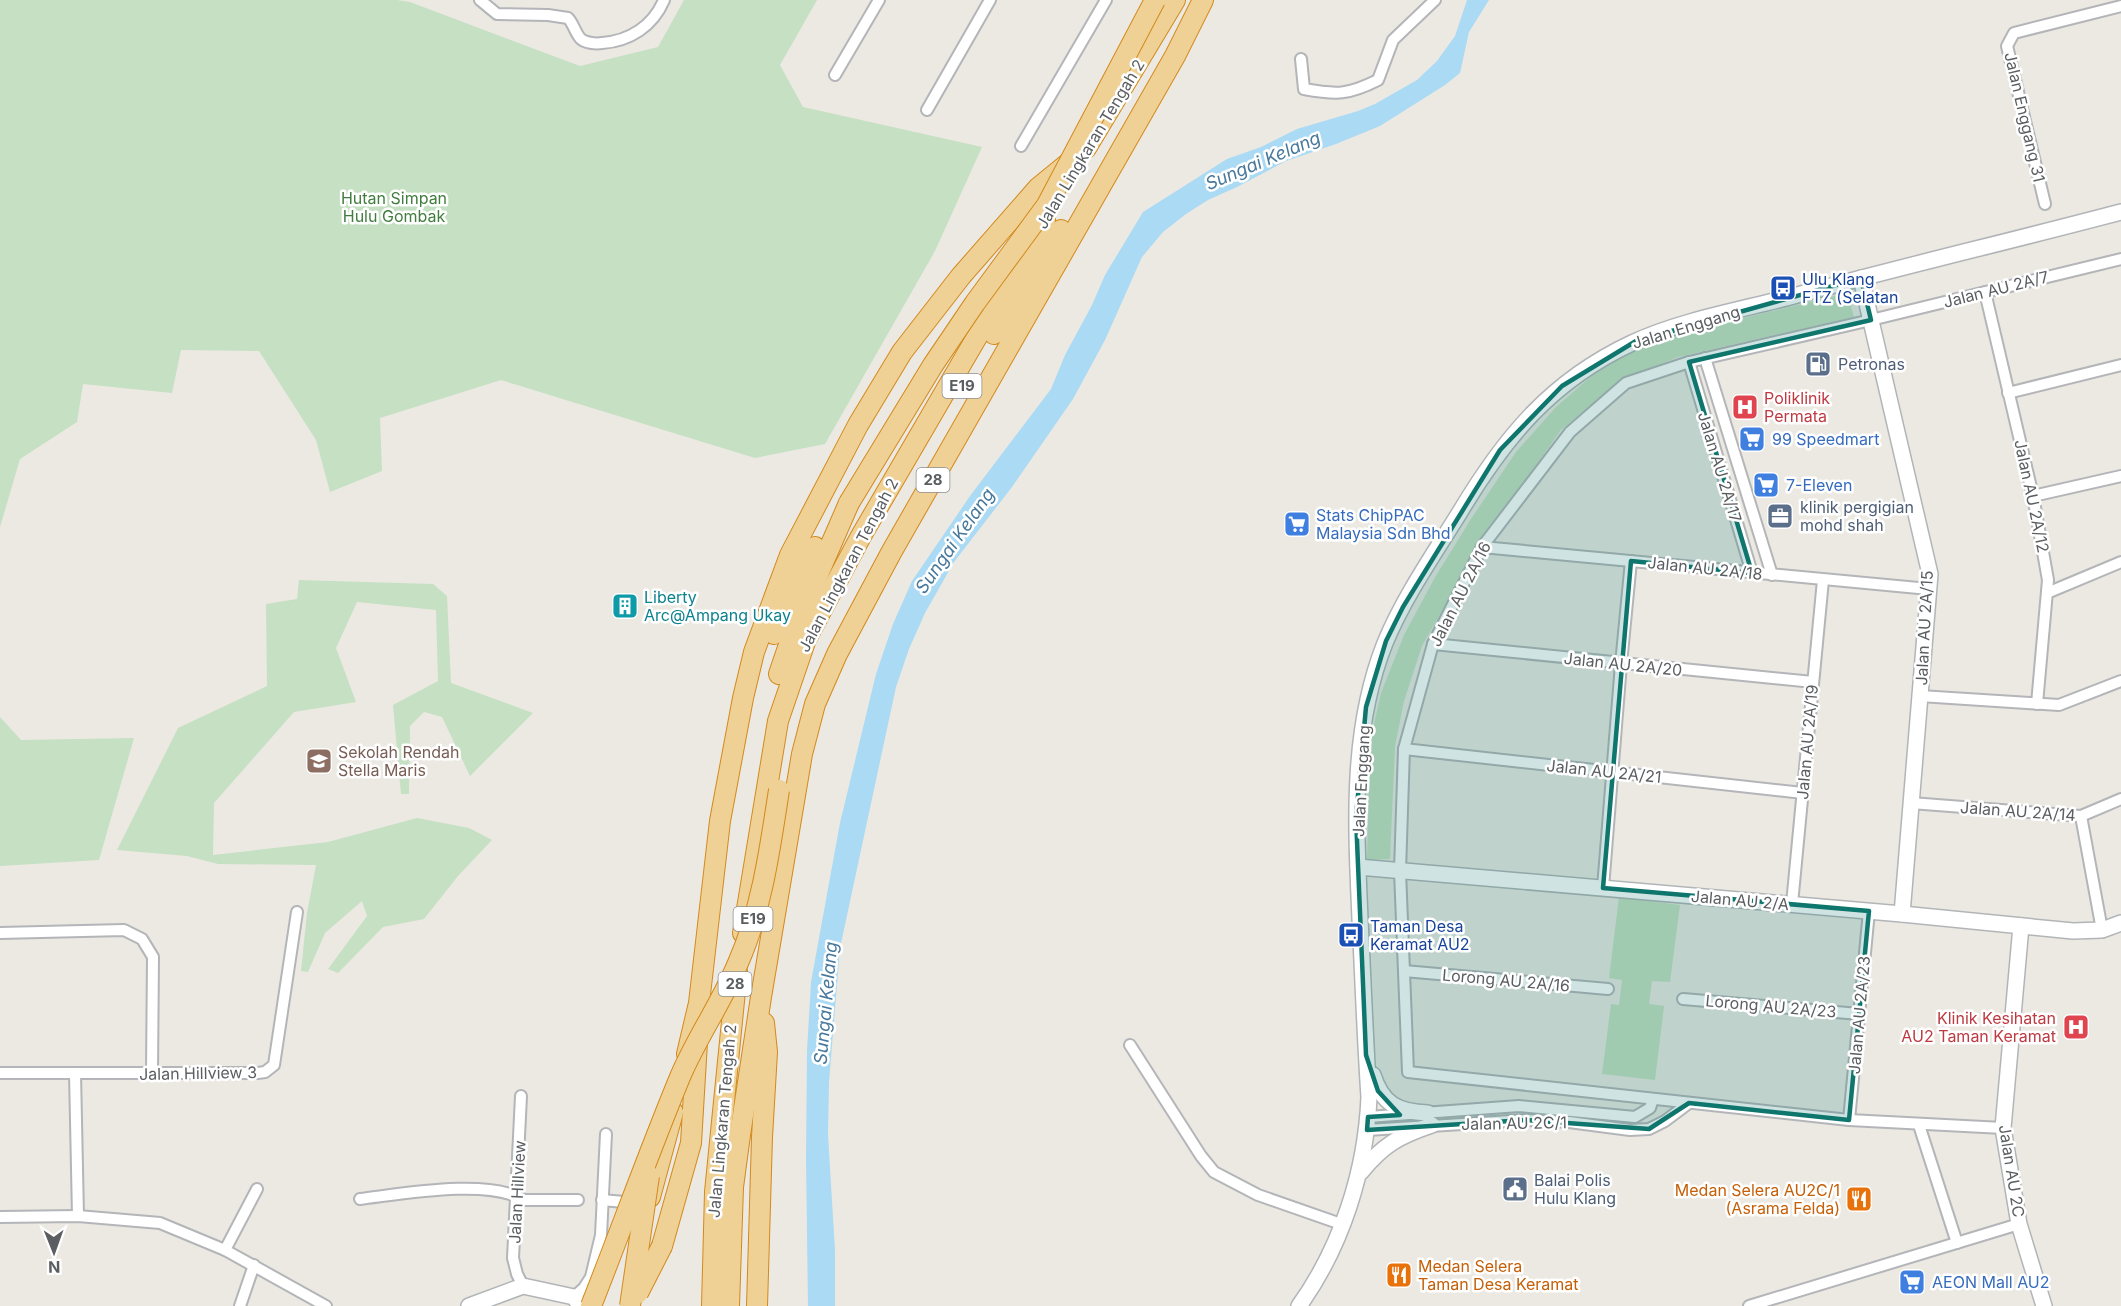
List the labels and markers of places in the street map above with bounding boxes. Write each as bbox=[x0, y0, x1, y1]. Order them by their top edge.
place label: Ulu Klang FTZ (Selatan bbox=[1802, 269, 1898, 307]
bus stop icon: Ulu Klang FTZ (Selatan bbox=[1768, 273, 1798, 303]
fuel station icon: Petronas bbox=[1803, 349, 1833, 379]
place label: Petronas bbox=[1838, 354, 1905, 374]
place label: Poliklinik Permata bbox=[1764, 388, 1830, 426]
hospital icon: Poliklinik Permata bbox=[1730, 392, 1760, 422]
supermarket icon: 99 Speedmart bbox=[1737, 424, 1767, 454]
place label: 99 Speedmart bbox=[1772, 429, 1879, 449]
supermarket icon: 7-Eleven bbox=[1751, 470, 1781, 500]
place label: 7-Eleven bbox=[1786, 475, 1852, 495]
place label: klinik pergigian mohd shah bbox=[1800, 497, 1914, 535]
office icon: klinik pergigian mohd shah bbox=[1765, 501, 1795, 531]
place label: Stats ChipPAC Malaysia Sdn Bhd bbox=[1316, 505, 1451, 543]
supermarket icon: Stats ChipPAC Malaysia Sdn Bhd bbox=[1282, 509, 1312, 539]
place label: Liberty Arc@Ampang Ukay bbox=[644, 587, 791, 625]
building icon: Liberty Arc@Ampang Ukay bbox=[610, 591, 640, 621]
place label: Sekolah Rendah Stella Maris bbox=[338, 742, 460, 780]
school or university icon: Sekolah Rendah Stella Maris bbox=[304, 746, 334, 776]
place label: Taman Desa Keramat AU2 bbox=[1370, 916, 1470, 954]
bus stop icon: Taman Desa Keramat AU2 bbox=[1336, 920, 1366, 950]
place label: Klinik Kesihatan AU2 Taman Keramat bbox=[1901, 1008, 2056, 1046]
hospital icon: Klinik Kesihatan AU2 Taman Keramat bbox=[2061, 1012, 2091, 1042]
place label: Balai Polis Hulu Klang bbox=[1534, 1170, 1616, 1208]
public building icon: Balai Polis Hulu Klang bbox=[1500, 1174, 1530, 1204]
place label: Medan Selera AU2C/1 (Asrama Felda) bbox=[1675, 1180, 1840, 1218]
restaurant icon: Medan Selera AU2C/1 (Asrama Felda) bbox=[1844, 1184, 1874, 1214]
place label: Medan Selera Taman Desa Keramat bbox=[1418, 1256, 1579, 1294]
restaurant icon: Medan Selera Taman Desa Keramat bbox=[1384, 1260, 1414, 1290]
supermarket icon: AEON Mall AU2 bbox=[1897, 1267, 1927, 1297]
place label: AEON Mall AU2 bbox=[1932, 1272, 2050, 1292]

